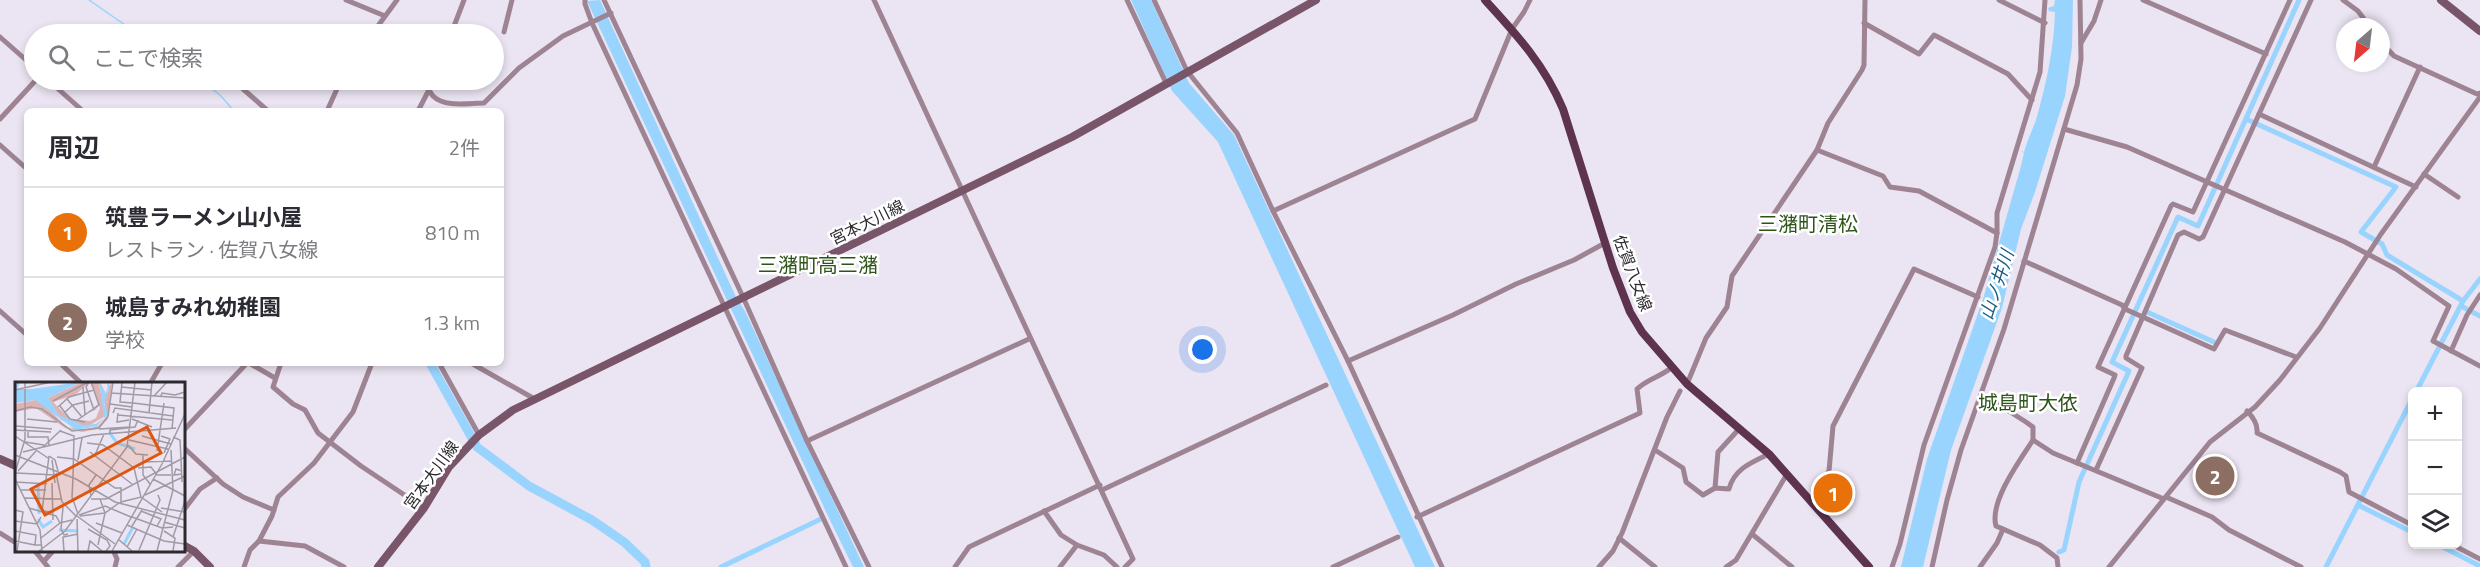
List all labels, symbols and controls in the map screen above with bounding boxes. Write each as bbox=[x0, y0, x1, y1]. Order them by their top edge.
north arrow bbox=[2336, 18, 2390, 72]
search box bbox=[24, 24, 504, 90]
icon: search bbox=[45, 41, 78, 74]
text: ここで検索 bbox=[93, 41, 203, 75]
text: 周辺 bbox=[48, 128, 100, 167]
text: 2件 bbox=[449, 132, 480, 163]
street label: 宮本大川線 bbox=[826, 194, 908, 250]
text: 筑豊ラーメン山小屋 bbox=[105, 200, 302, 234]
district label: 三潴町清松 bbox=[1758, 208, 1858, 239]
text: 1 bbox=[62, 217, 73, 248]
text: 810 m bbox=[425, 217, 480, 248]
street label: 佐賀八女線 bbox=[1607, 231, 1659, 315]
text: レストラン · 佐賀八女線 bbox=[105, 234, 318, 265]
water label: 山ノ井川 bbox=[1973, 245, 2021, 323]
district label: 三潴町高三潴 bbox=[758, 249, 878, 280]
text: 城島すみれ幼稚園 bbox=[105, 290, 281, 324]
text: 2 bbox=[62, 307, 73, 338]
text: 1.3 km bbox=[423, 307, 480, 338]
text: 学校 bbox=[105, 324, 145, 355]
your location bbox=[1188, 335, 1217, 364]
inset map bbox=[15, 382, 184, 552]
district label: 城島町大依 bbox=[1978, 387, 2078, 418]
map controls bbox=[2408, 387, 2462, 549]
button: + bbox=[2408, 387, 2462, 441]
street label: 宮本大川線 bbox=[398, 436, 464, 514]
button: − bbox=[2408, 441, 2462, 495]
pin: 2 bbox=[2196, 454, 2234, 498]
pin: 1 bbox=[1814, 470, 1852, 516]
button: layers bbox=[2408, 495, 2462, 549]

